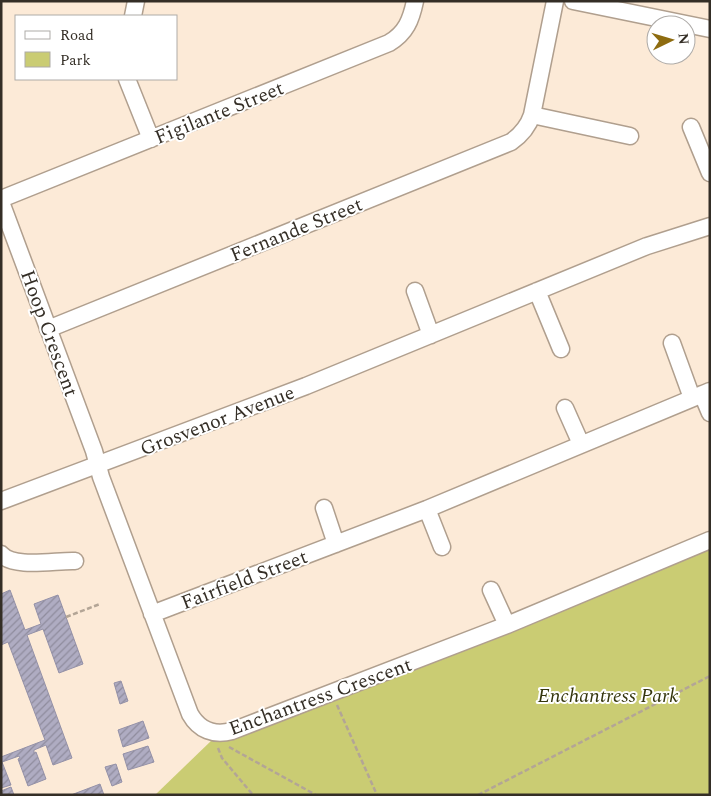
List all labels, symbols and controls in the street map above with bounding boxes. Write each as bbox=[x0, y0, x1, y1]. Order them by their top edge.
legend bbox=[15, 15, 178, 80]
north arrow bbox=[646, 15, 696, 65]
text: Road bbox=[60, 24, 94, 47]
text: N bbox=[672, 32, 694, 46]
text: Park bbox=[60, 49, 91, 72]
street label: Figilante Street bbox=[150, 73, 289, 153]
street label: Fernande Street bbox=[226, 190, 367, 270]
street label: Hoop Crescent bbox=[12, 266, 86, 401]
street label: Grosvenor Avenue bbox=[136, 378, 299, 464]
street label: Fairfield Street bbox=[177, 542, 312, 618]
street label: Enchantress Crescent bbox=[225, 650, 416, 744]
park label: Enchantress Park bbox=[538, 681, 679, 711]

